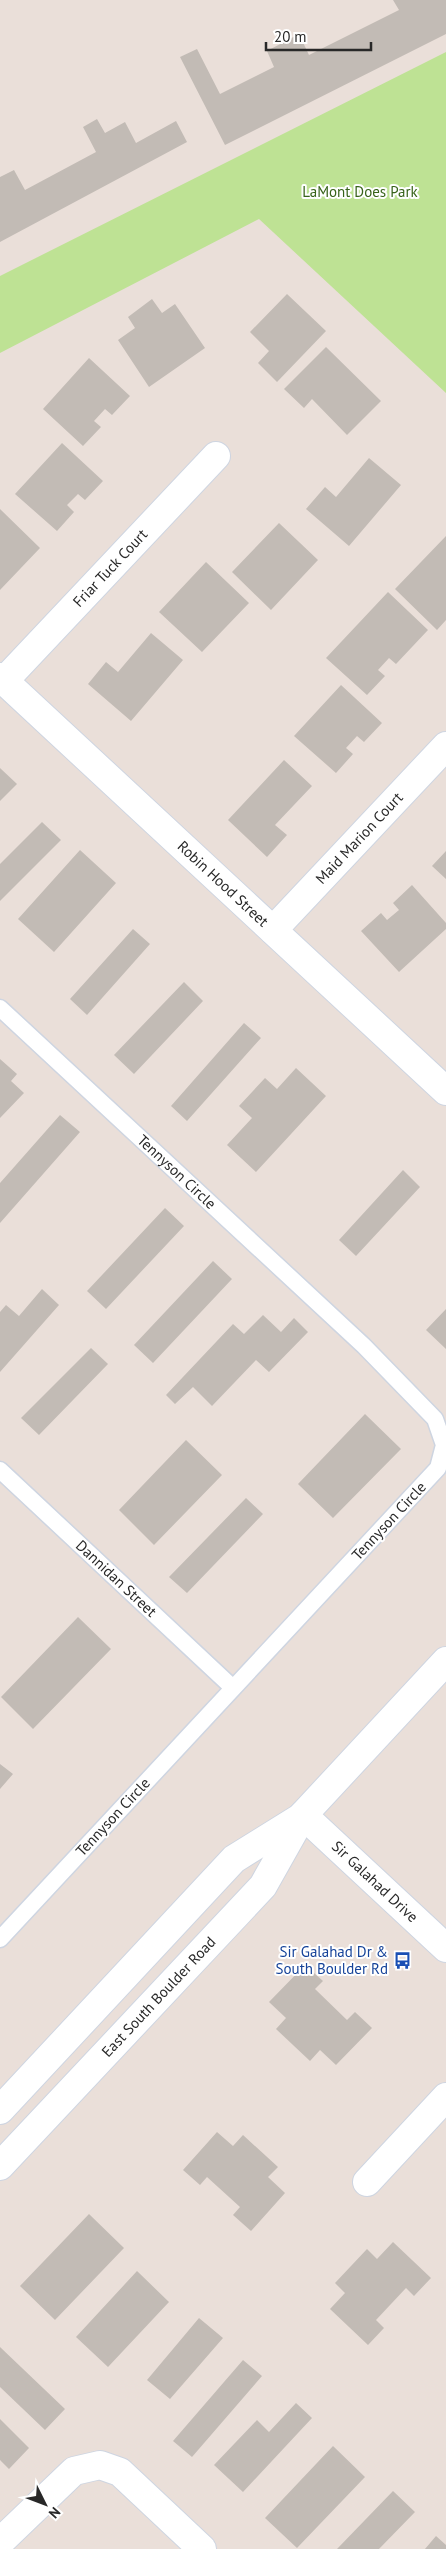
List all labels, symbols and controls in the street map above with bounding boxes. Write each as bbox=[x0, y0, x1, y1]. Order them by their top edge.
scale bar bbox=[266, 20, 371, 52]
text: 20 m bbox=[274, 27, 307, 46]
park label: LaMont Does Park bbox=[302, 182, 419, 201]
street label: Friar Tuck Court bbox=[69, 525, 151, 611]
street label: Maid Marion Court bbox=[311, 788, 407, 888]
street label: Robin Hood Street bbox=[174, 837, 273, 930]
street label: Tennyson Circle bbox=[134, 1130, 220, 1213]
street label: Tennyson Circle bbox=[347, 1477, 430, 1564]
street label: Dannidan Street bbox=[72, 1536, 161, 1621]
street label: Tennyson Circle bbox=[71, 1773, 154, 1860]
street label: Sir Galahad Drive bbox=[328, 1837, 422, 1926]
street label: East South Boulder Road bbox=[97, 1932, 220, 2061]
place label: Sir Galahad Dr & South Boulder Rd bbox=[276, 1942, 388, 1978]
bus stop icon: Sir Galahad Dr & South Boulder Rd bbox=[392, 1951, 412, 1971]
north arrow bbox=[20, 2479, 70, 2529]
text: N bbox=[45, 2503, 64, 2522]

